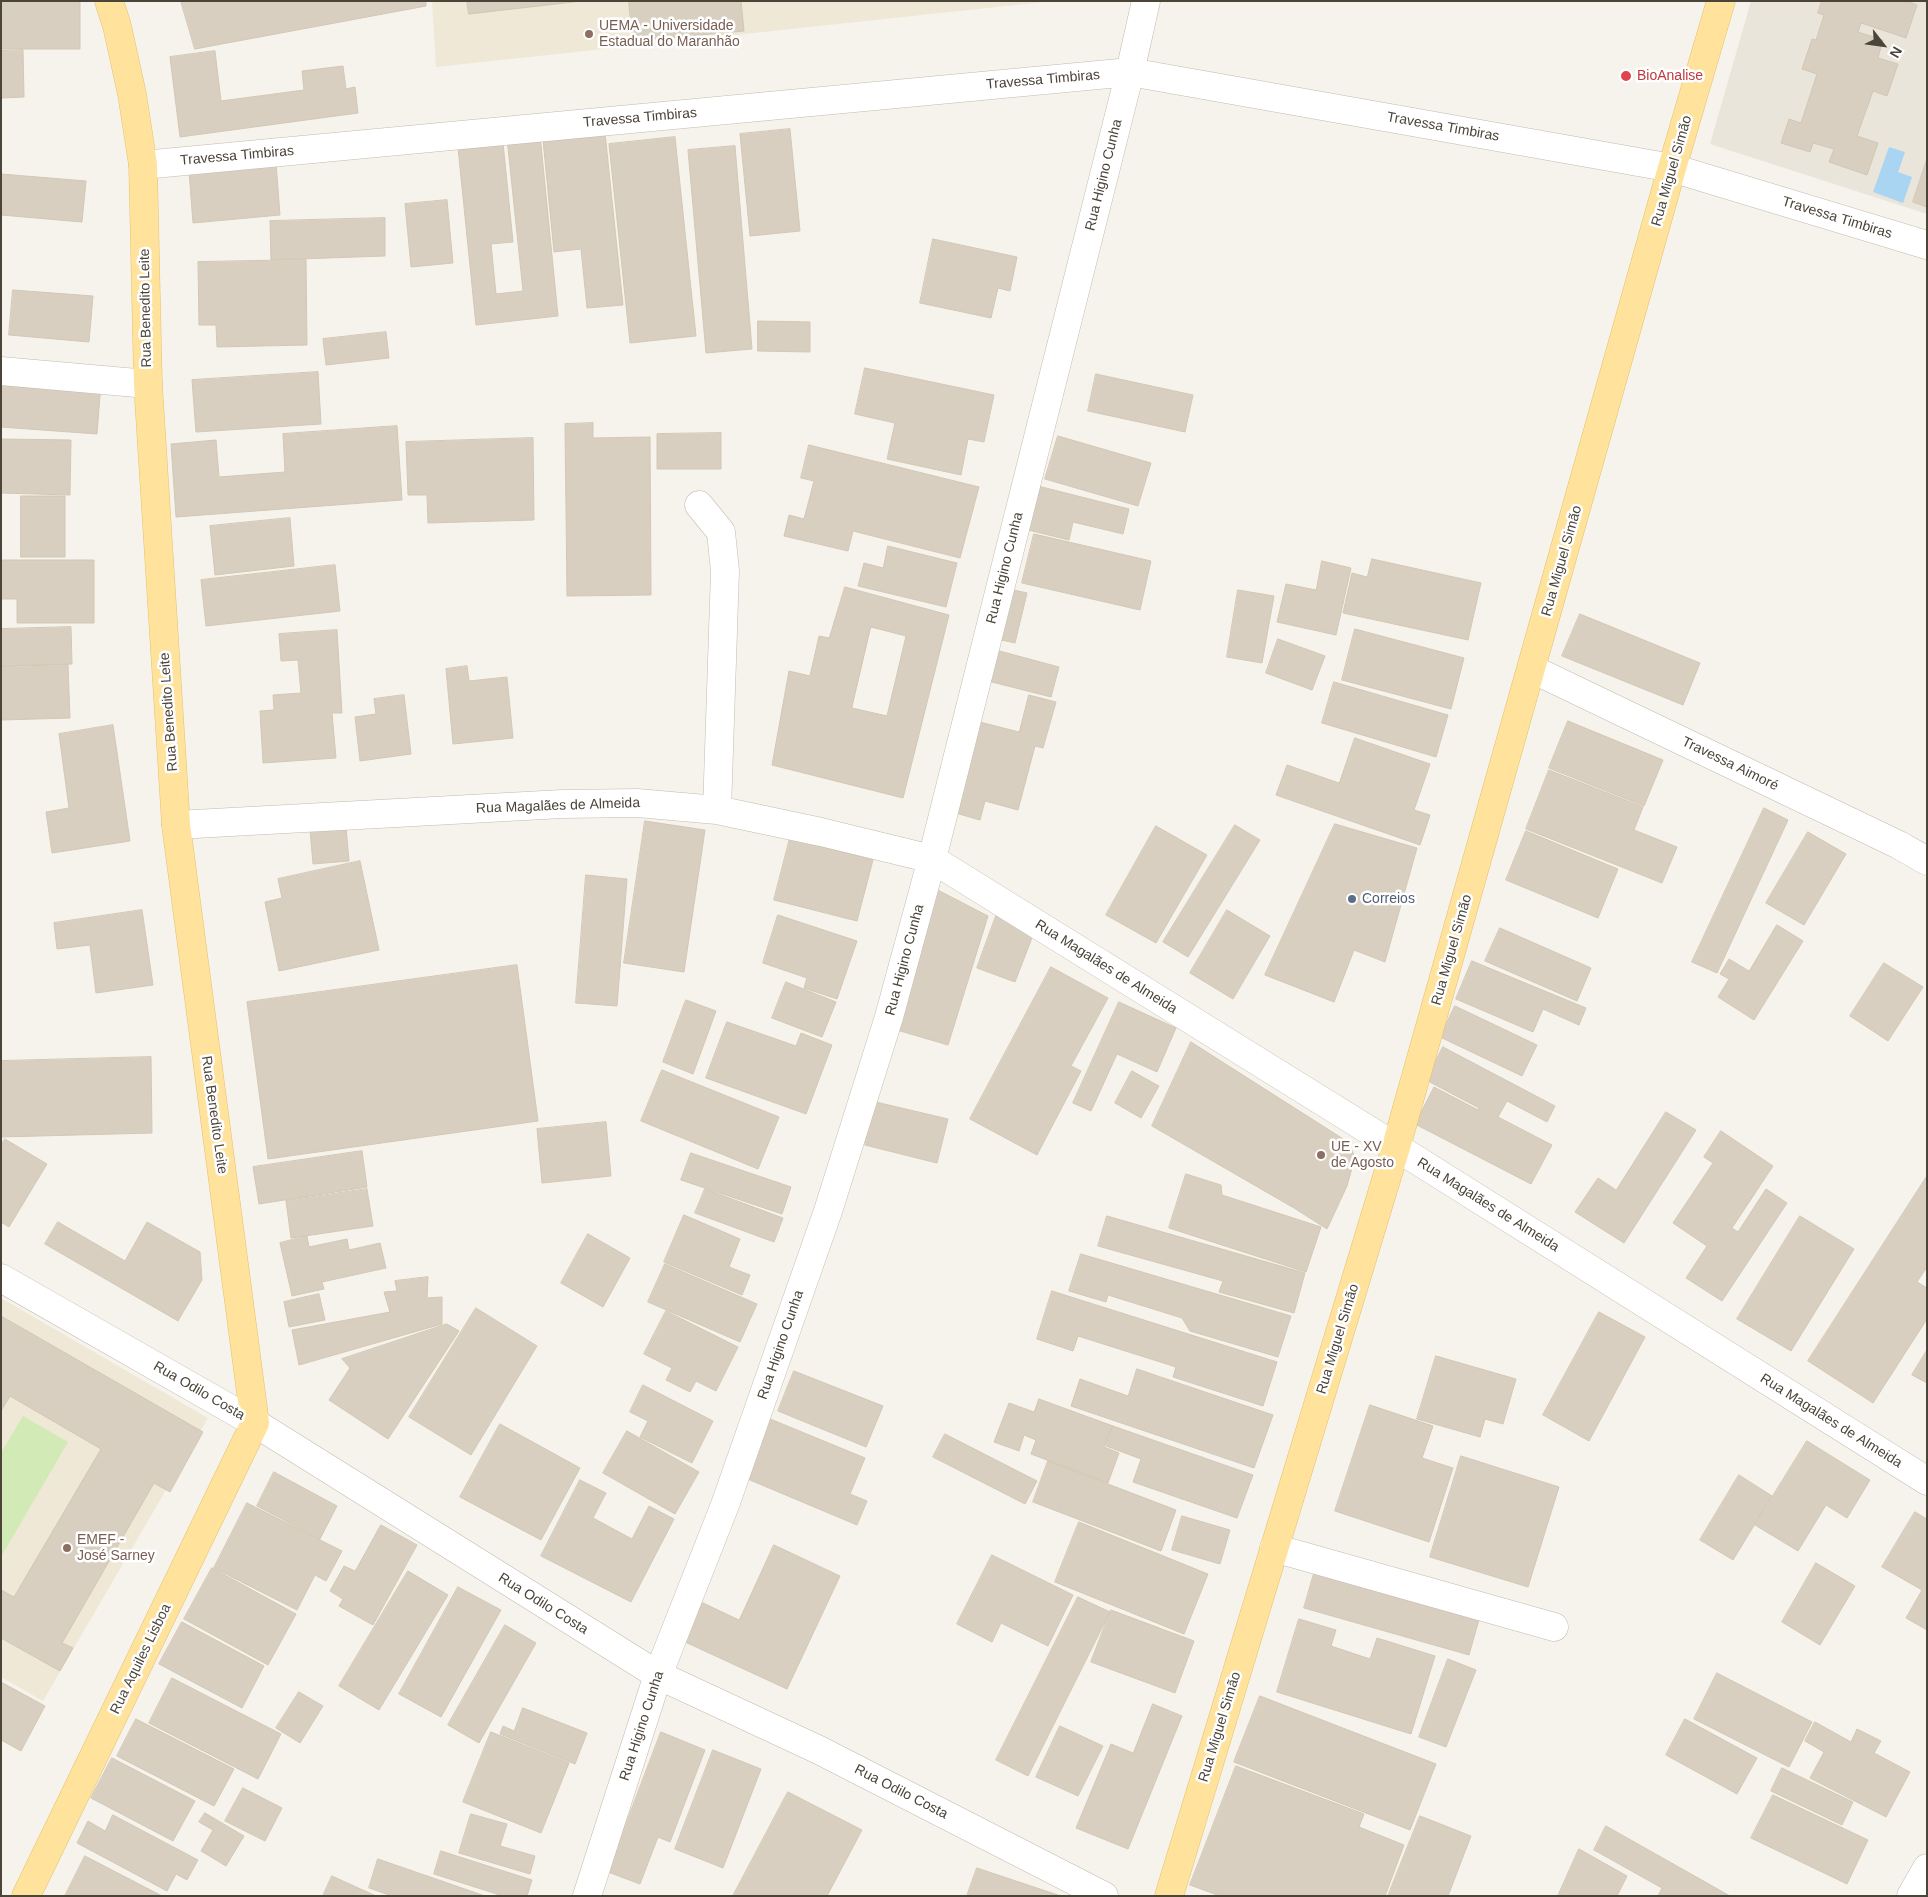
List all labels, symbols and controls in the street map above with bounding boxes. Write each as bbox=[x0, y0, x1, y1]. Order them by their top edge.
place label: UEMA - Universidade Estadual do Maranhão bbox=[599, 18, 740, 50]
north arrow bbox=[1858, 20, 1908, 70]
marker: UEMA - Universidade Estadual do Maranhão bbox=[583, 28, 595, 40]
text: N bbox=[1887, 44, 1905, 61]
street label: Travessa Timbiras bbox=[985, 67, 1101, 93]
place label: BioAnalise bbox=[1637, 68, 1703, 84]
marker: BioAnalise bbox=[1619, 69, 1633, 83]
street label: Travessa Timbiras bbox=[582, 105, 698, 131]
street label: Travessa Timbiras bbox=[1385, 109, 1501, 145]
street label: Rua Miguel Simão bbox=[1648, 114, 1696, 228]
street label: Rua Higino Cunha bbox=[1082, 117, 1126, 233]
street label: Travessa Timbiras bbox=[179, 143, 295, 169]
street label: Travessa Timbiras bbox=[1780, 193, 1894, 243]
street label: Rua Benedito Leite bbox=[137, 248, 155, 368]
street label: Rua Miguel Simão bbox=[1538, 504, 1586, 618]
street label: Rua Higino Cunha bbox=[983, 510, 1027, 626]
street label: Rua Benedito Leite bbox=[156, 652, 182, 772]
street label: Travessa Aimoré bbox=[1679, 733, 1781, 795]
street label: Rua Magalães de Almeida bbox=[476, 795, 640, 817]
place label: Correios bbox=[1362, 891, 1415, 907]
marker: Correios bbox=[1346, 893, 1358, 905]
street label: Rua Miguel Simão bbox=[1428, 893, 1476, 1007]
street label: Rua Higino Cunha bbox=[882, 903, 928, 1017]
street label: Rua Magalães de Almeida bbox=[1032, 916, 1180, 1018]
street label: Rua Benedito Leite bbox=[197, 1055, 231, 1175]
place label: UE - XV de Agosto bbox=[1331, 1139, 1394, 1172]
marker: UE - XV de Agosto bbox=[1315, 1149, 1327, 1161]
street label: Rua Magalães de Almeida bbox=[1414, 1154, 1562, 1256]
street label: Rua Miguel Simão bbox=[1313, 1282, 1363, 1396]
street label: Rua Higino Cunha bbox=[754, 1288, 808, 1402]
street label: Rua Odilo Costa bbox=[150, 1358, 248, 1424]
street label: Rua Magalães de Almeida bbox=[1757, 1370, 1905, 1472]
place label: EMEF - José Sarney bbox=[77, 1532, 155, 1564]
marker: EMEF - José Sarney bbox=[61, 1542, 73, 1554]
street label: Rua Odilo Costa bbox=[495, 1570, 591, 1638]
street label: Rua Aquiles Lisboa bbox=[107, 1601, 175, 1717]
street label: Rua Higino Cunha bbox=[616, 1669, 668, 1783]
street label: Rua Miguel Simão bbox=[1195, 1670, 1245, 1784]
street label: Rua Odilo Costa bbox=[851, 1761, 951, 1823]

